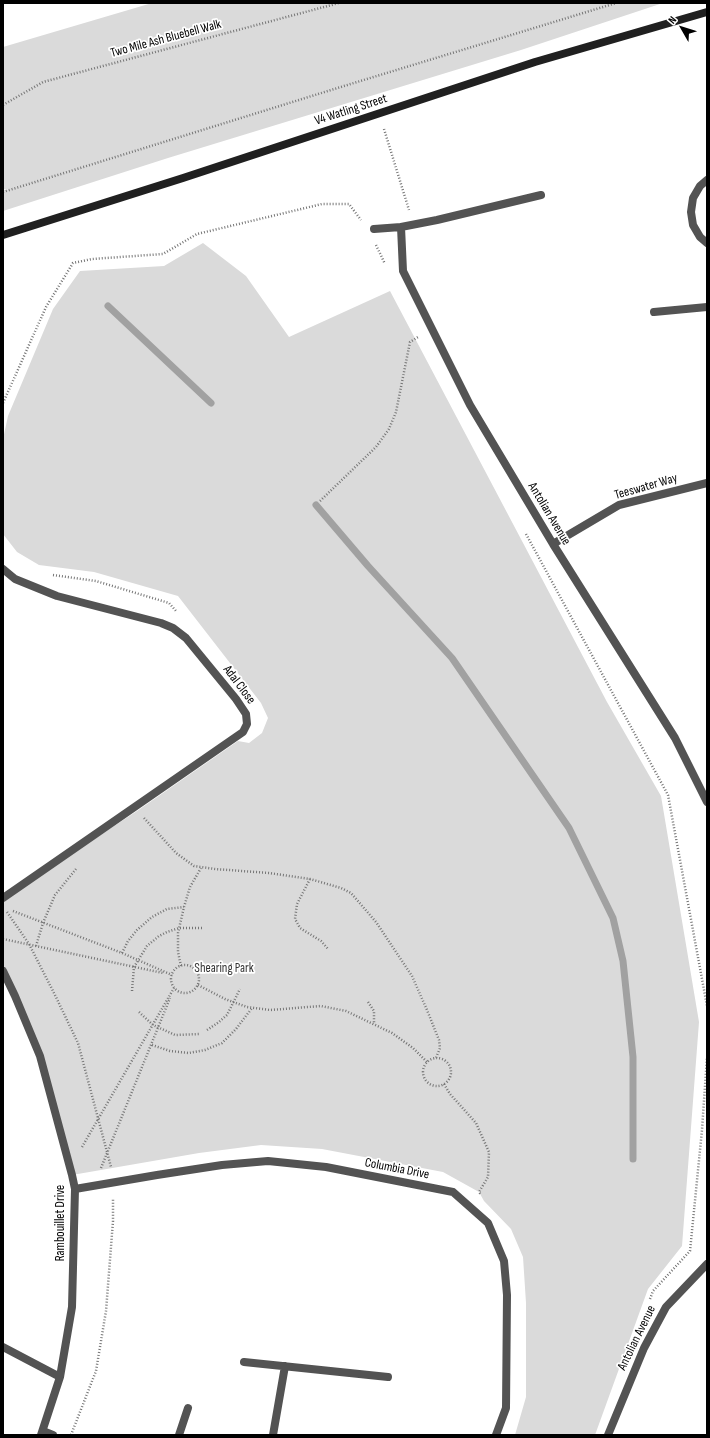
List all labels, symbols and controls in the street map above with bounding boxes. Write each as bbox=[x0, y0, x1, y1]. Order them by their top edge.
north arrow bbox=[662, 8, 702, 48]
text: N bbox=[665, 14, 679, 27]
street label: Two Mile Ash Bluebell Walk bbox=[109, 17, 223, 61]
street label: V4 Watling Street bbox=[313, 91, 389, 129]
street label: Teeswater Way bbox=[613, 471, 679, 503]
street label: Antolian Avenue bbox=[524, 480, 574, 548]
street label: Adal Close bbox=[219, 663, 259, 707]
park label: Shearing Park bbox=[194, 961, 254, 977]
street label: Columbia Drive bbox=[363, 1155, 431, 1183]
street label: Rambouillet Drive bbox=[53, 1185, 69, 1261]
street label: Antolian Avenue bbox=[615, 1303, 659, 1373]

